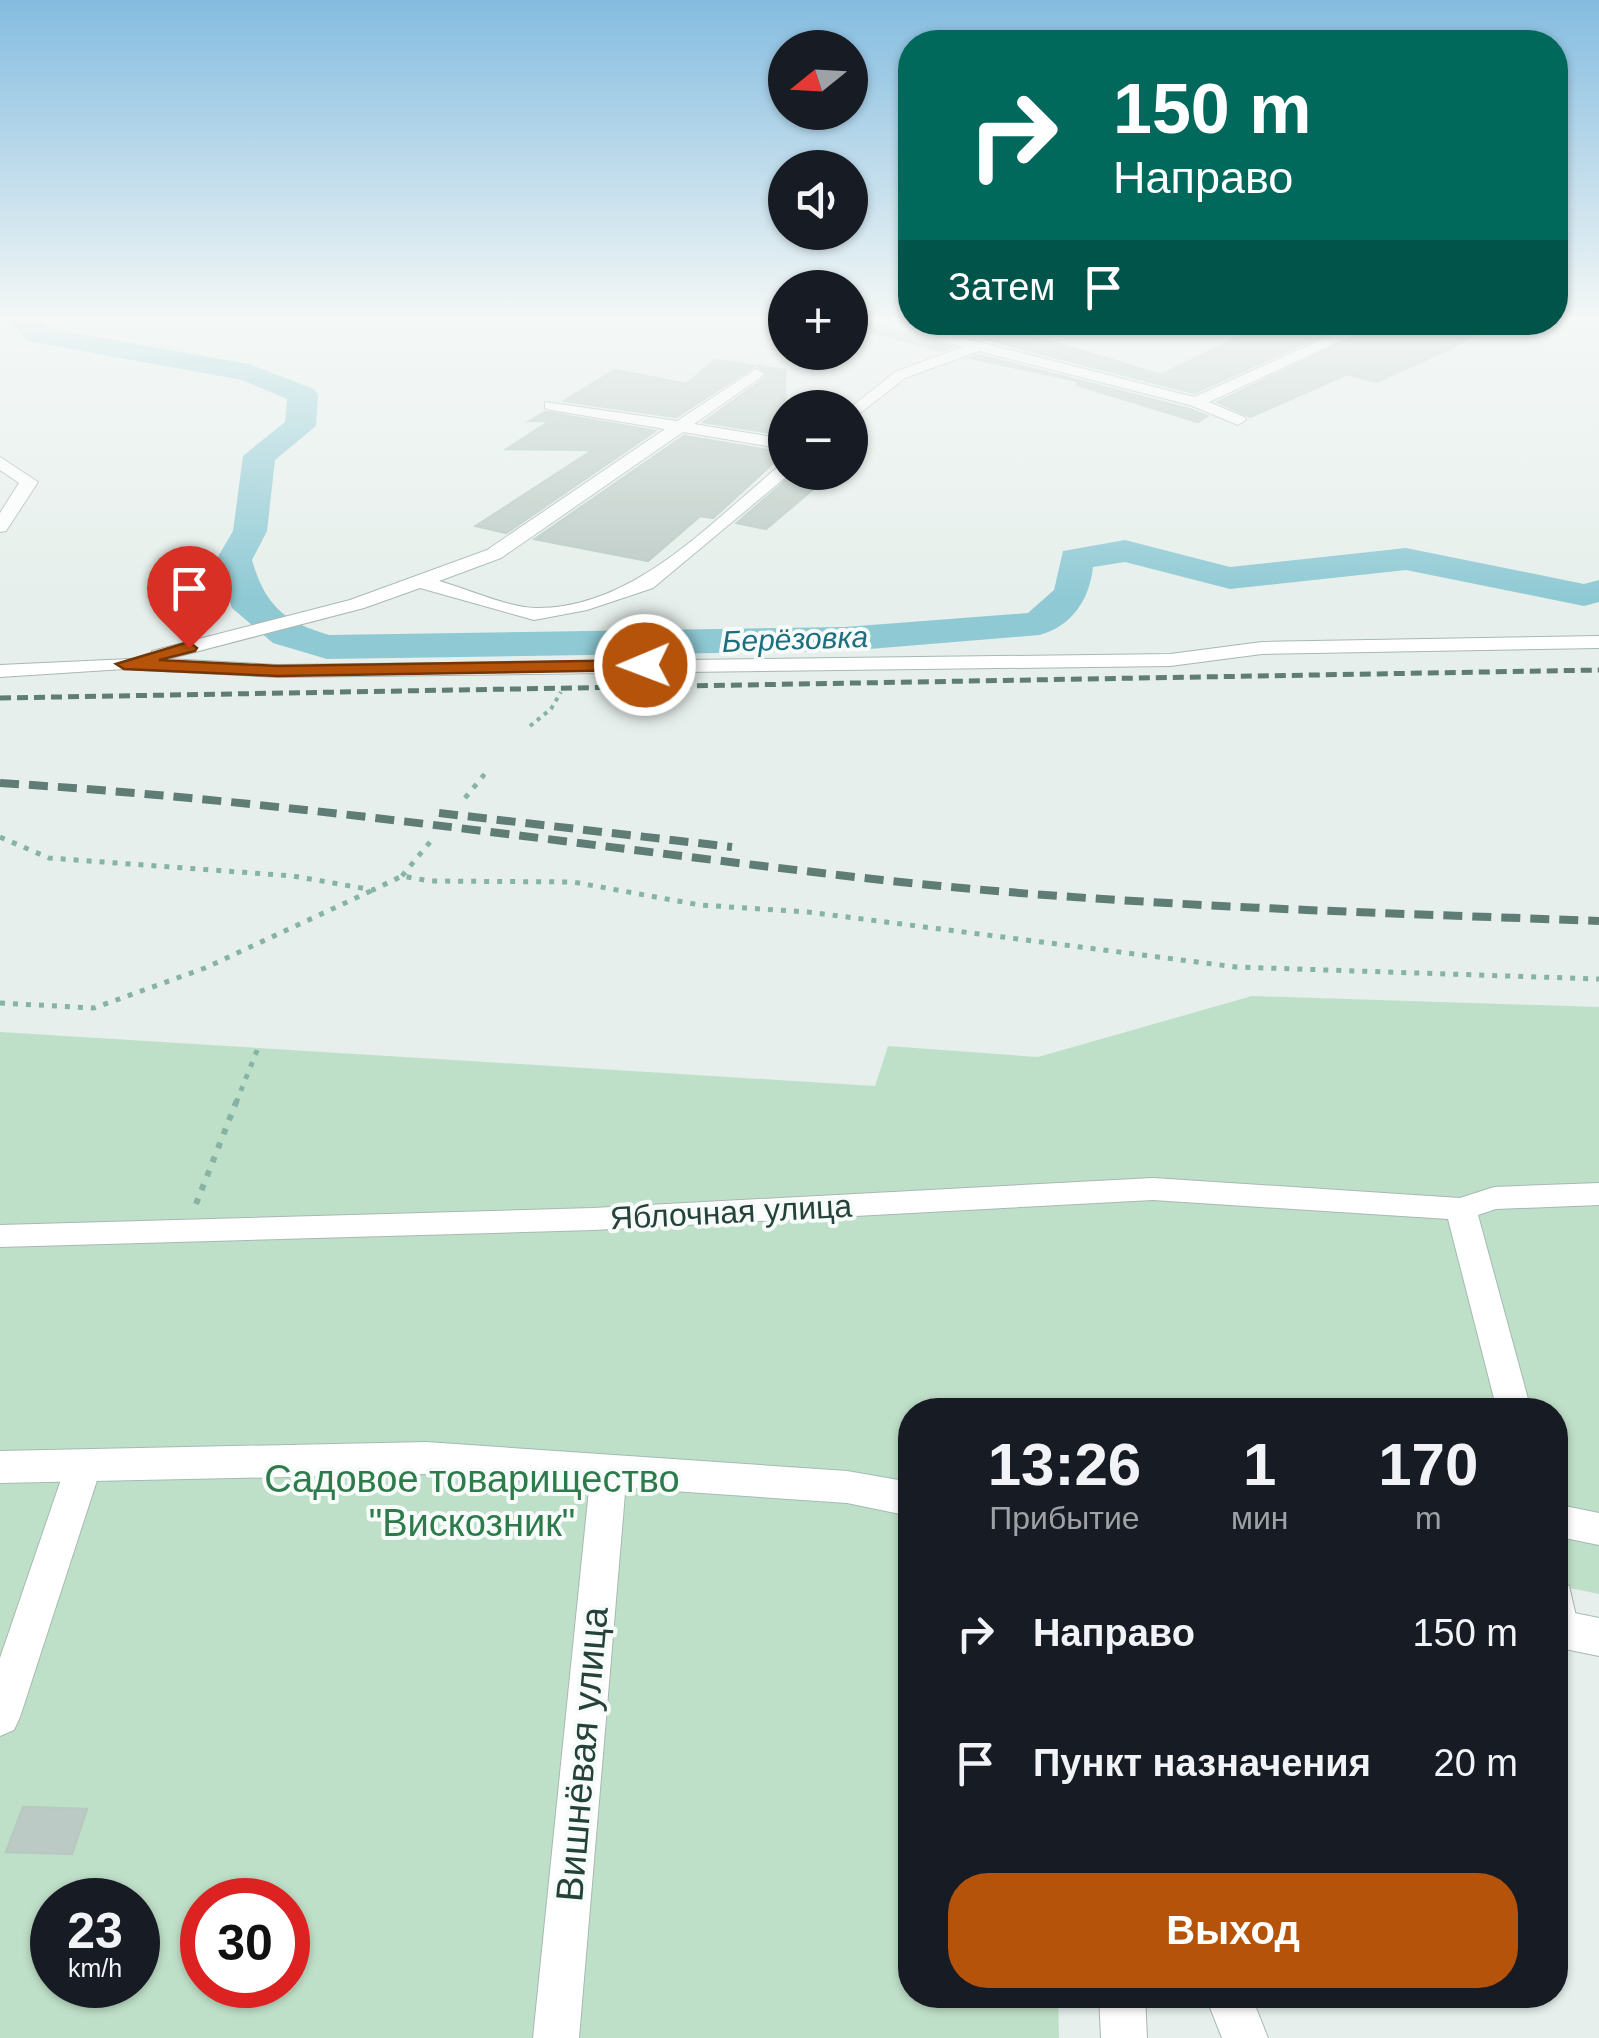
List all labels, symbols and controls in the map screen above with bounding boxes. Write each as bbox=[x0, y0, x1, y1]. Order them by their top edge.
north arrow bbox=[768, 30, 868, 130]
map controls bbox=[768, 30, 868, 490]
icon: right bbox=[948, 70, 1078, 200]
text: 150 m bbox=[1113, 70, 1311, 148]
button: sound bbox=[768, 150, 868, 250]
text: Направо bbox=[1113, 152, 1293, 203]
icon: arrive bbox=[1076, 260, 1131, 315]
text: Затем bbox=[948, 266, 1056, 308]
button: + bbox=[768, 270, 868, 370]
button: − bbox=[768, 390, 868, 490]
pin bbox=[147, 546, 232, 649]
icon: arrive bbox=[162, 561, 217, 616]
position arrow bbox=[593, 613, 697, 717]
water label: Берёзовка bbox=[721, 620, 869, 658]
street label: Яблочная улица bbox=[609, 1188, 853, 1236]
text: 13:26 bbox=[988, 1431, 1141, 1498]
text: 1 bbox=[1243, 1431, 1276, 1498]
text: 170 bbox=[1378, 1431, 1478, 1498]
park label: Садовое товарищество "Вискозник" bbox=[264, 1458, 680, 1544]
text: Прибытие bbox=[989, 1500, 1140, 1536]
text: мин bbox=[1231, 1500, 1288, 1536]
text: m bbox=[1415, 1500, 1442, 1536]
street label: Вишнёвая улица bbox=[548, 1604, 616, 1903]
icon: right bbox=[948, 1606, 1003, 1661]
text: Направо bbox=[1033, 1612, 1195, 1654]
text: 150 m bbox=[1412, 1612, 1518, 1654]
icon: arrive bbox=[948, 1736, 1003, 1791]
text: Пункт назначения bbox=[1033, 1742, 1371, 1784]
text: 20 m bbox=[1434, 1742, 1518, 1784]
button: Выход bbox=[948, 1873, 1518, 1988]
speed limit sign: 30 bbox=[180, 1878, 310, 2008]
text: 23 bbox=[67, 1903, 123, 1959]
text: km/h bbox=[68, 1954, 122, 1982]

